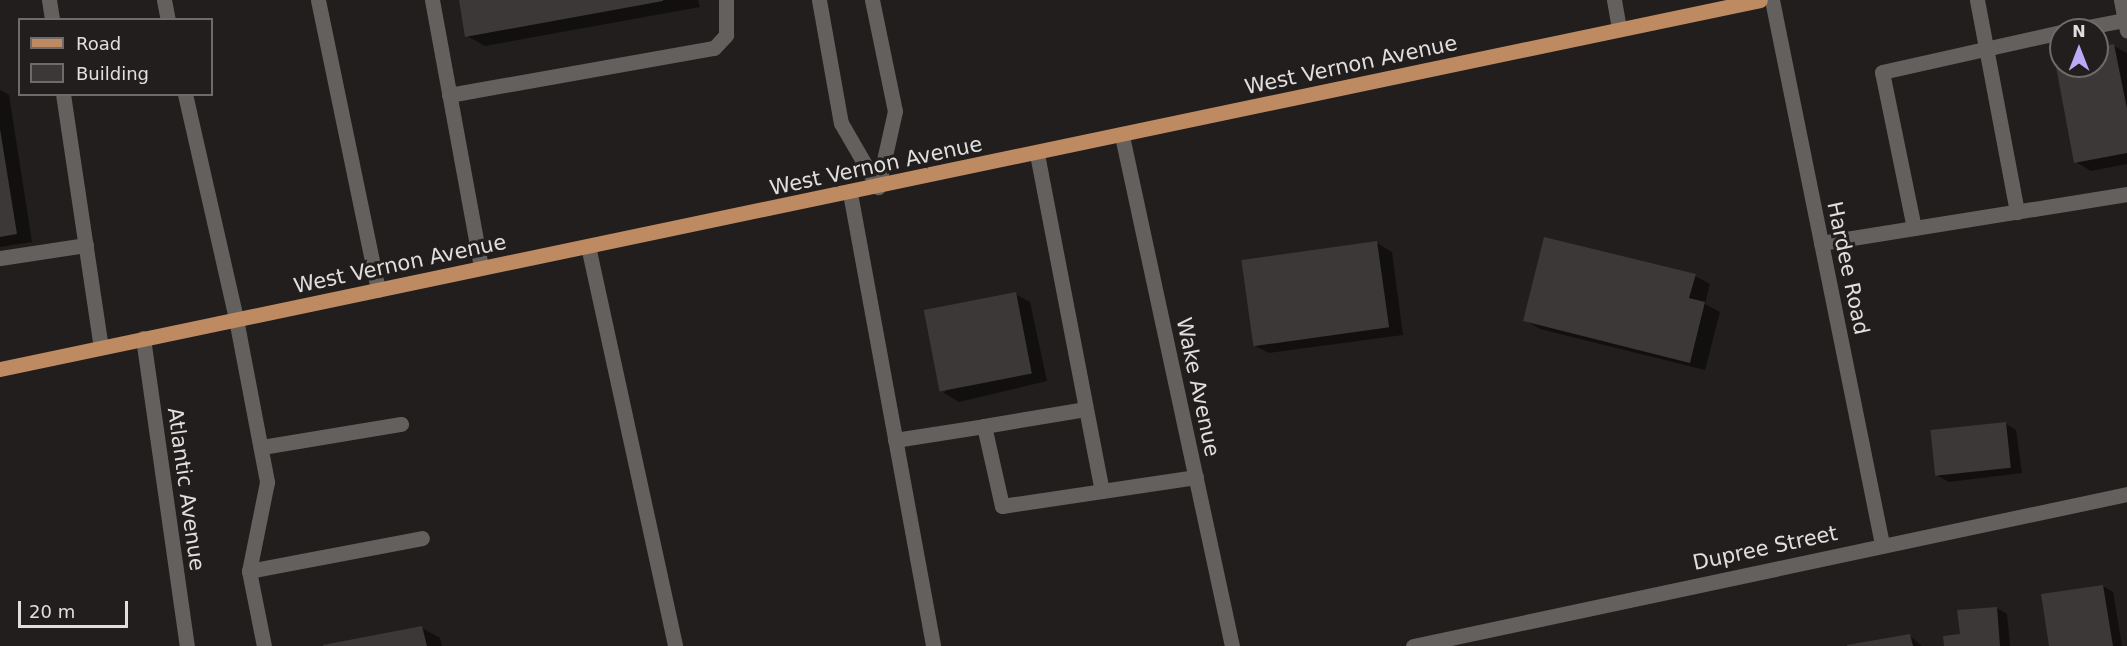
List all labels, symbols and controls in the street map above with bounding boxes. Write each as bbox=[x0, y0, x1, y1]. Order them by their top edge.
legend bbox=[18, 18, 213, 96]
north arrow bbox=[2049, 18, 2109, 78]
text: N bbox=[2072, 22, 2086, 41]
street label: West Vernon Avenue bbox=[1243, 30, 1459, 100]
text: Road bbox=[76, 33, 121, 54]
text: Building bbox=[76, 63, 149, 84]
street label: West Vernon Avenue bbox=[768, 131, 984, 201]
street label: Hardee Road bbox=[1822, 199, 1874, 337]
street label: West Vernon Avenue bbox=[292, 229, 508, 299]
street label: Wake Avenue bbox=[1171, 315, 1225, 459]
street label: Atlantic Avenue bbox=[162, 406, 210, 572]
street label: Dupree Street bbox=[1690, 520, 1840, 576]
scale bar bbox=[21, 589, 130, 627]
text: 20 m bbox=[29, 601, 75, 622]

